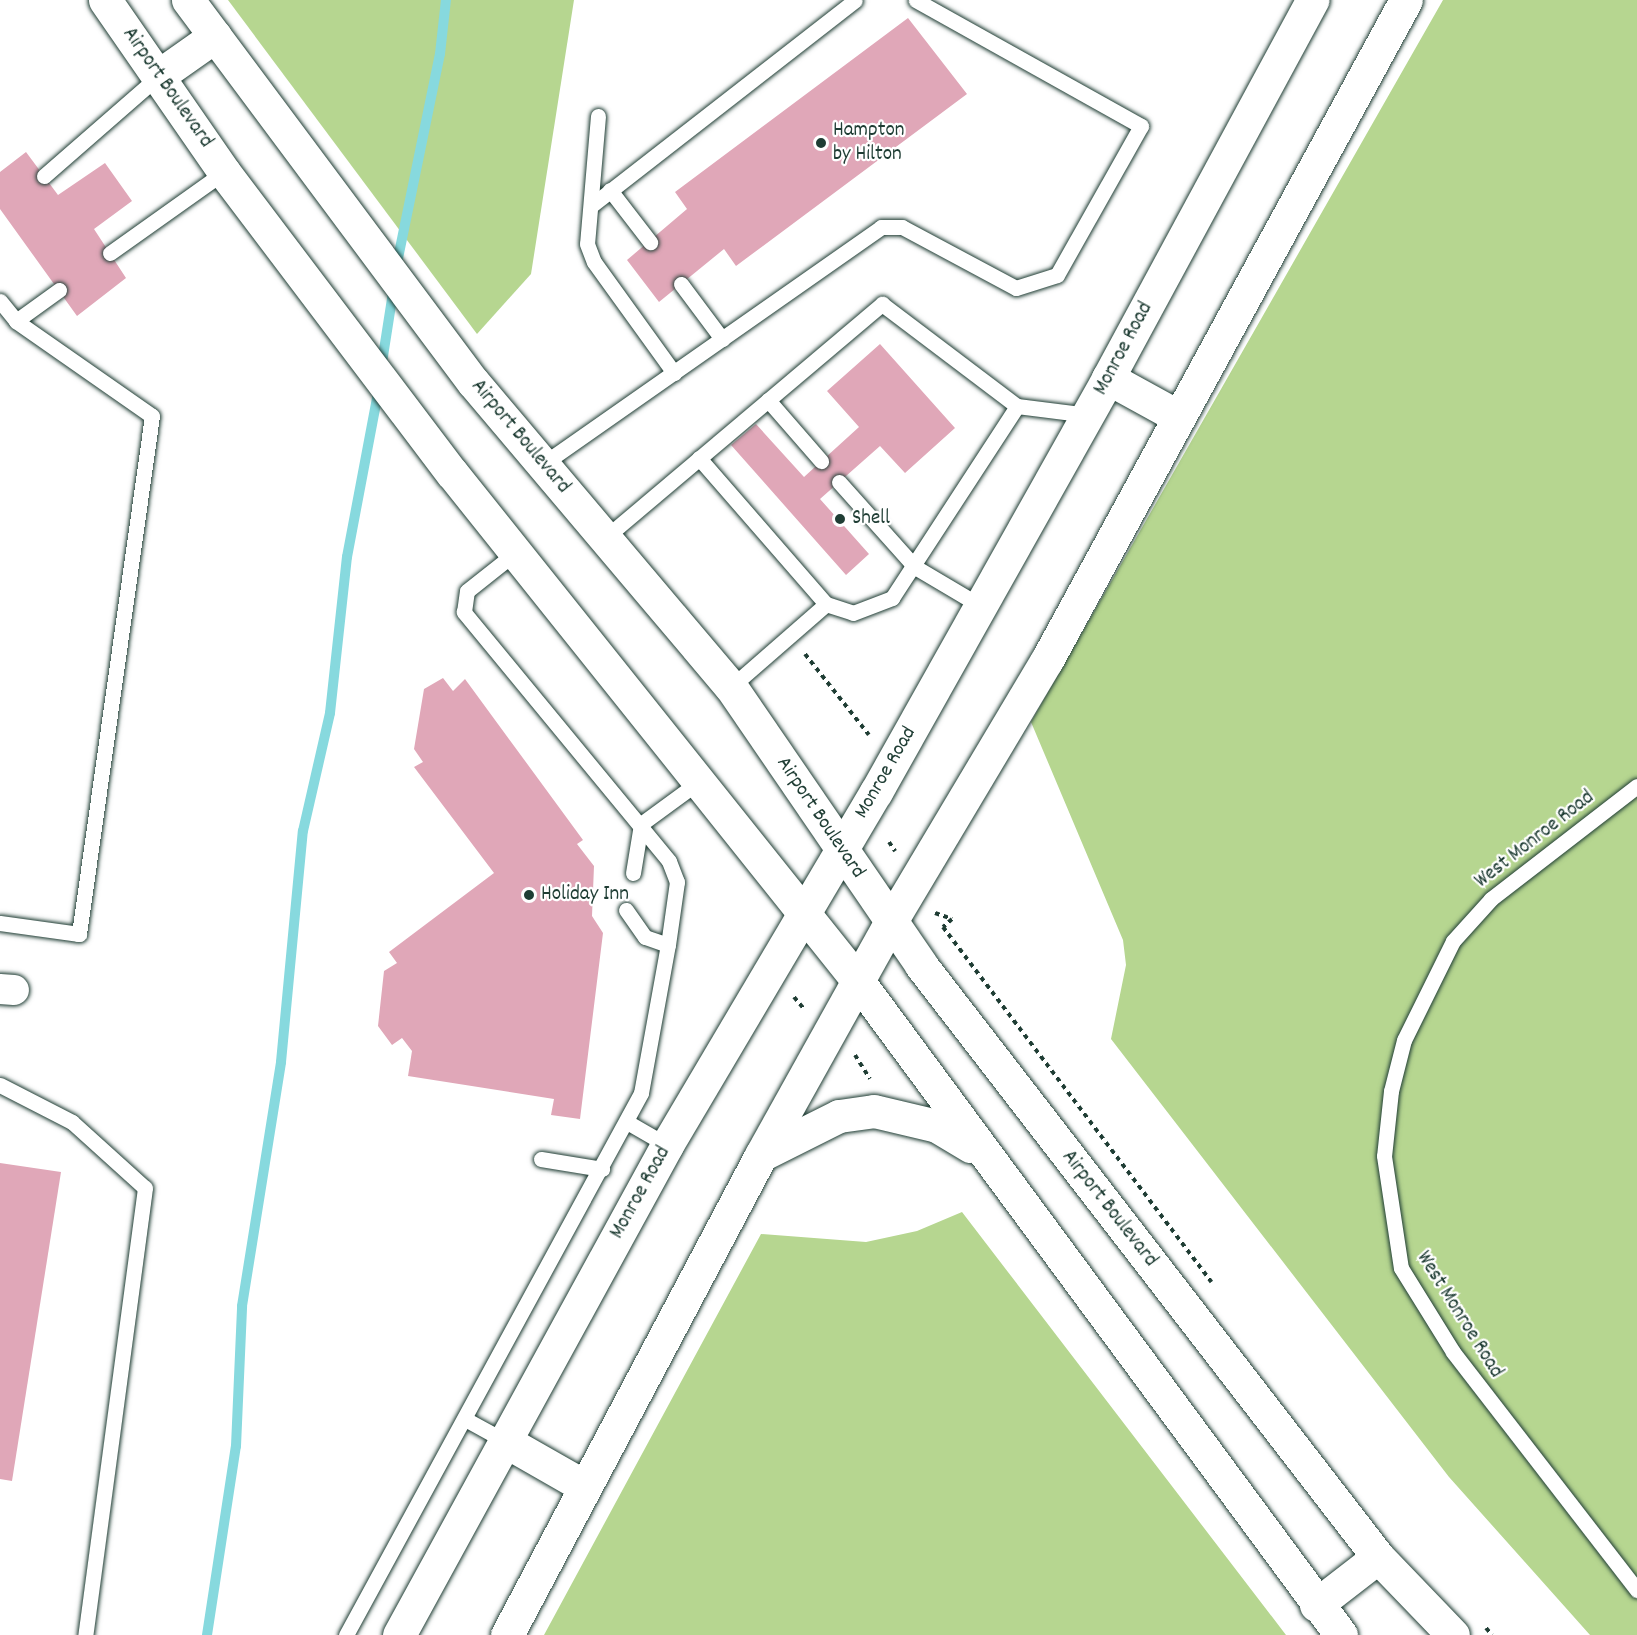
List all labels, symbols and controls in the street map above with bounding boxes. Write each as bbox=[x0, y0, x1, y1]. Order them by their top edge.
street label: Airport Boulevard bbox=[116, 23, 218, 153]
place label: Hampton by Hilton bbox=[833, 118, 905, 168]
marker: Hampton by Hilton bbox=[814, 136, 828, 150]
street label: Monroe Road bbox=[1089, 298, 1159, 400]
street label: Airport Boulevard bbox=[465, 375, 575, 499]
place label: Shell bbox=[852, 506, 890, 532]
marker: Shell bbox=[833, 512, 847, 526]
street label: Monroe Road bbox=[850, 723, 922, 823]
street label: Airport Boulevard bbox=[770, 752, 870, 884]
street label: West Monroe Road bbox=[1470, 786, 1600, 894]
place label: Holiday Inn bbox=[541, 882, 629, 908]
marker: Holiday Inn bbox=[522, 888, 536, 902]
street label: Monroe Road bbox=[605, 1142, 677, 1244]
street label: Airport Boulevard bbox=[1056, 1146, 1162, 1272]
street label: West Monroe Road bbox=[1410, 1247, 1508, 1383]

